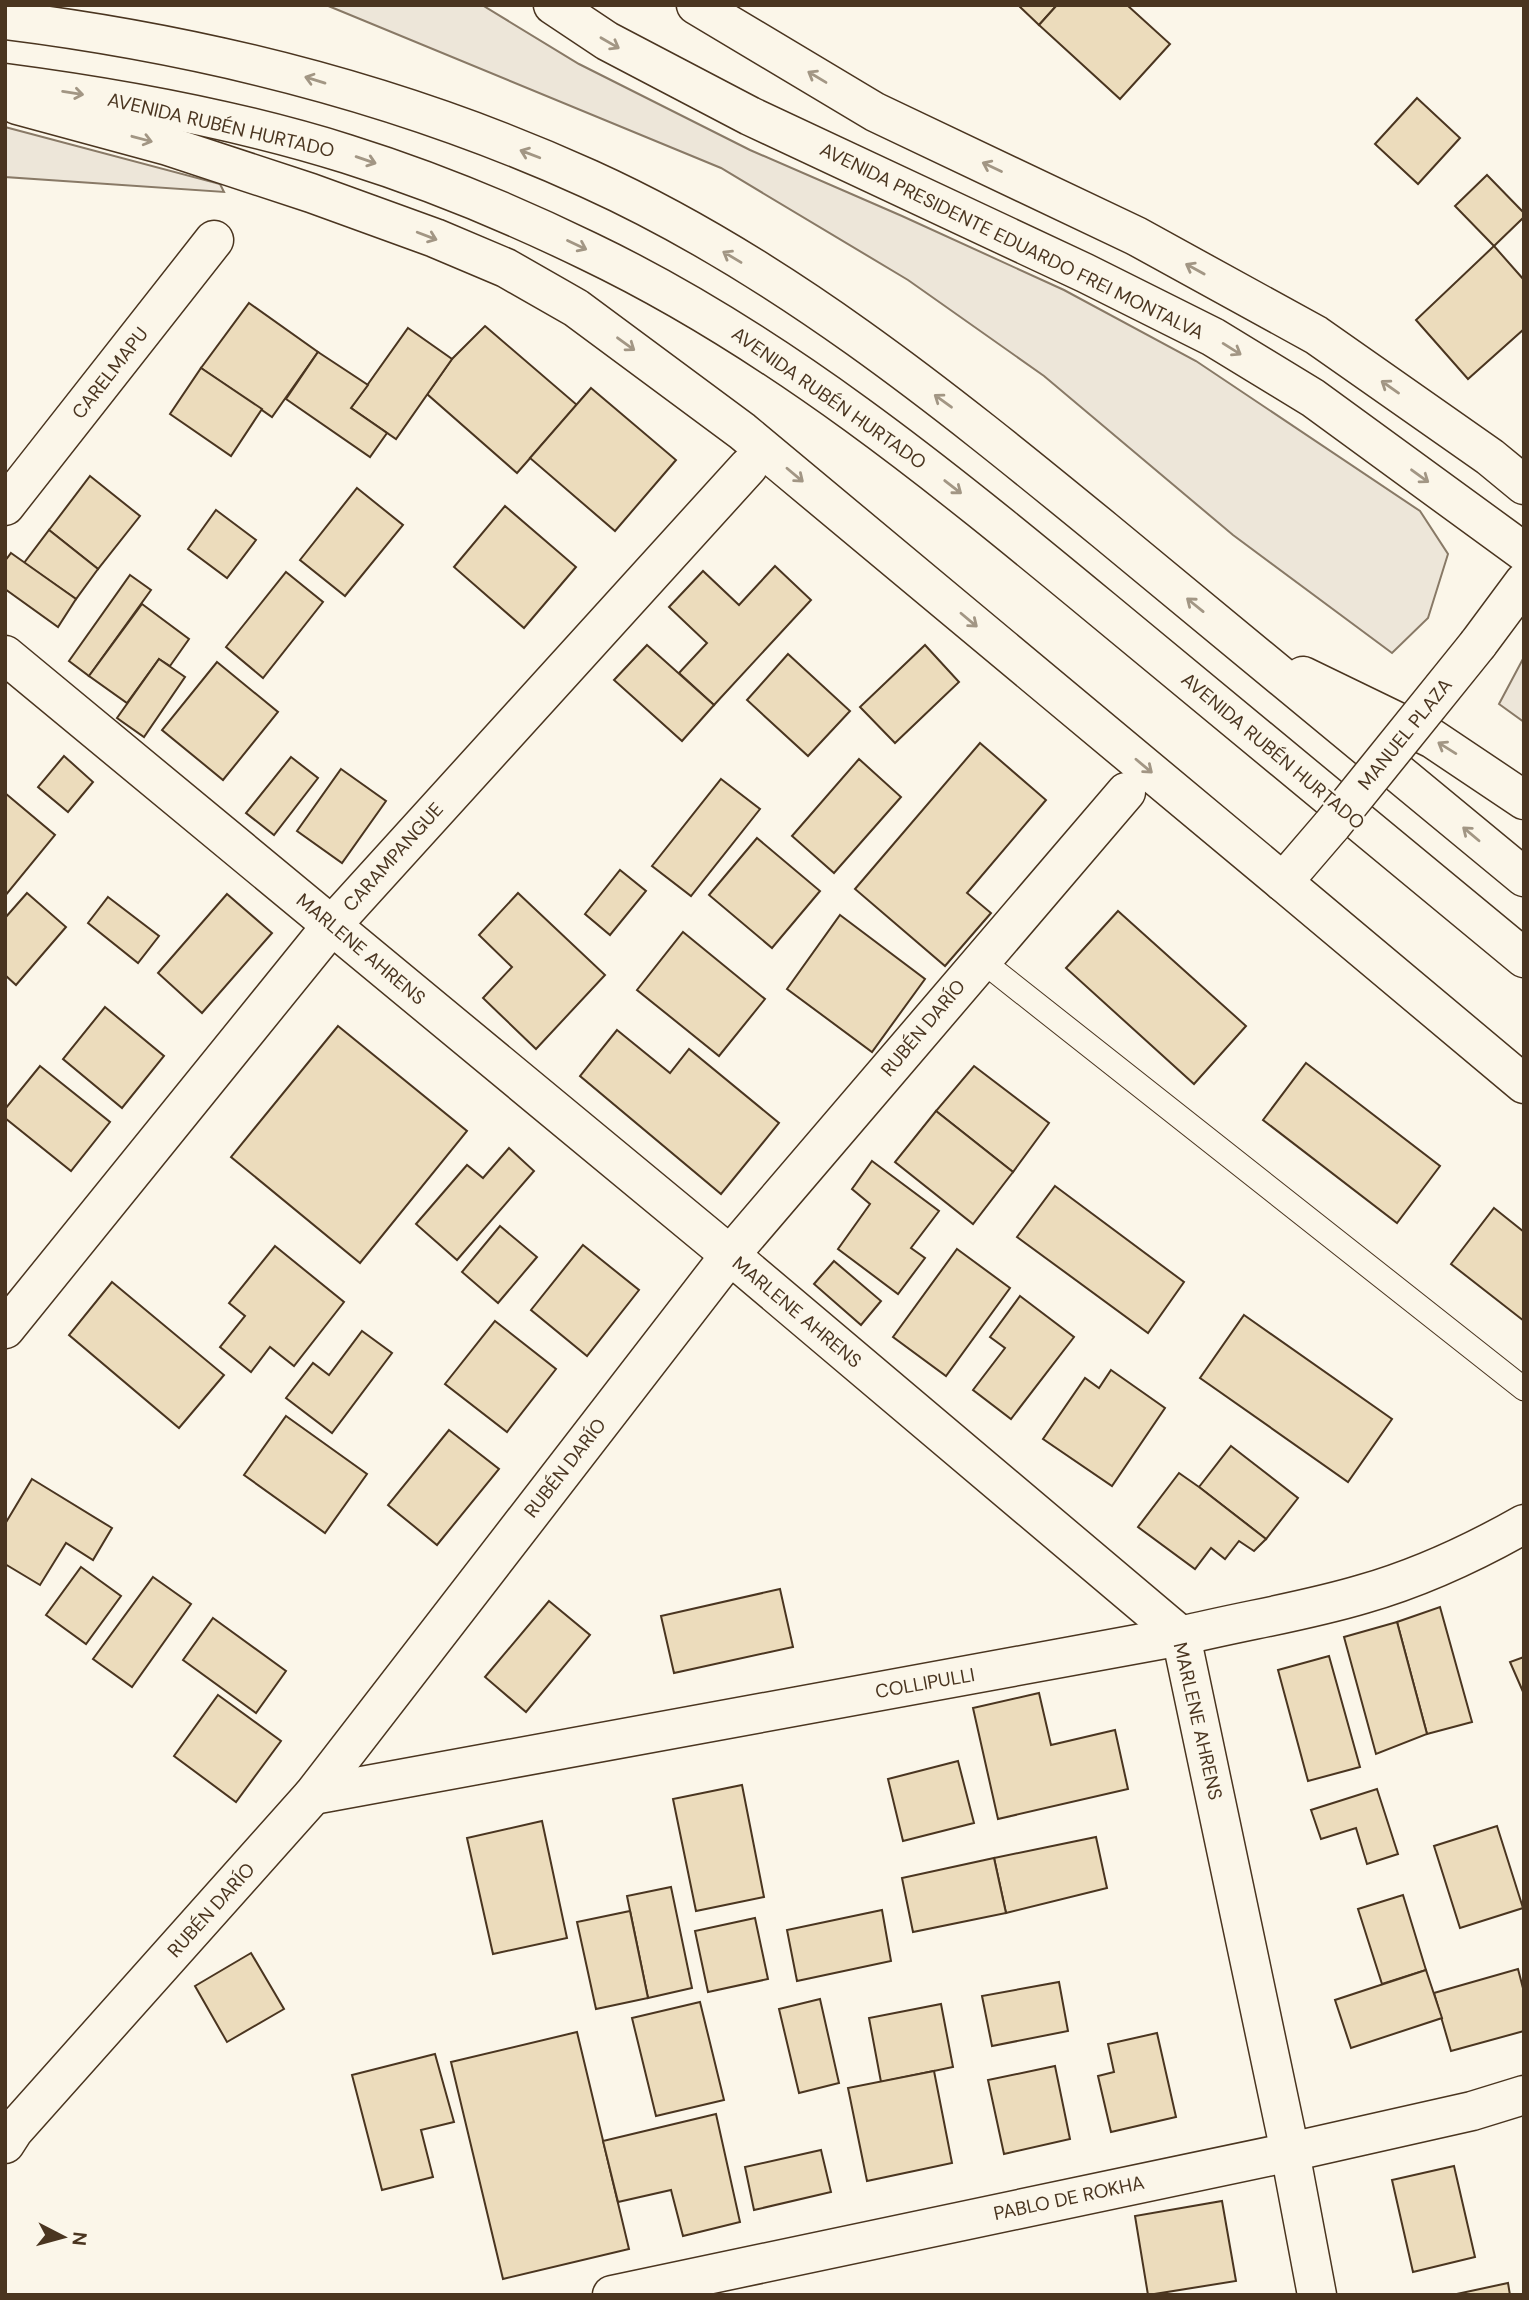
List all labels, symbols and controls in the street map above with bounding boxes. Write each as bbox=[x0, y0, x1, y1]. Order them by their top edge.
one-way arrow bbox=[600, 36, 620, 50]
one-way arrow bbox=[807, 70, 827, 84]
one-way arrow bbox=[304, 73, 326, 86]
one-way arrow bbox=[61, 86, 84, 99]
street label: AVENIDA RUBÉN HURTADO bbox=[105, 87, 337, 163]
one-way arrow bbox=[130, 133, 153, 146]
street label: AVENIDA PRESIDENTE EDUARDO FREI MONTALVA bbox=[816, 137, 1209, 345]
one-way arrow bbox=[519, 146, 541, 159]
one-way arrow bbox=[354, 155, 376, 167]
one-way arrow bbox=[982, 160, 1003, 173]
one-way arrow bbox=[416, 230, 438, 243]
one-way arrow bbox=[565, 239, 587, 252]
one-way arrow bbox=[723, 249, 743, 263]
one-way arrow bbox=[1186, 262, 1206, 276]
street label: AVENIDA RUBÉN HURTADO bbox=[727, 321, 931, 475]
street label: CARELMAPU bbox=[66, 322, 154, 424]
one-way arrow bbox=[616, 337, 635, 352]
one-way arrow bbox=[1221, 342, 1241, 356]
one-way arrow bbox=[1381, 380, 1400, 394]
one-way arrow bbox=[934, 393, 952, 408]
one-way arrow bbox=[785, 467, 803, 482]
one-way arrow bbox=[1410, 469, 1429, 483]
one-way arrow bbox=[943, 479, 961, 494]
one-way arrow bbox=[1187, 598, 1205, 613]
one-way arrow bbox=[960, 612, 978, 628]
street label: AVENIDA RUBÉN HURTADO bbox=[1176, 667, 1370, 835]
street label: MANUEL PLAZA bbox=[1352, 673, 1458, 795]
one-way arrow bbox=[1437, 740, 1457, 754]
one-way arrow bbox=[1135, 758, 1153, 773]
street label: CARAMPANGUE bbox=[337, 797, 449, 917]
one-way arrow bbox=[1463, 826, 1481, 842]
street label: MARLENE AHRENS bbox=[291, 888, 431, 1010]
street label: RUBÉN DARÍO bbox=[875, 974, 971, 1082]
street label: MARLENE AHRENS bbox=[727, 1251, 867, 1373]
street label: RUBÉN DARÍO bbox=[518, 1413, 612, 1523]
street label: MARLENE AHRENS bbox=[1168, 1640, 1228, 1802]
street label: COLLIPULLI bbox=[873, 1662, 977, 1704]
street label: RUBÉN DARÍO bbox=[162, 1857, 260, 1963]
street label: PABLO DE ROKHA bbox=[991, 2170, 1147, 2226]
north arrow bbox=[28, 2202, 98, 2272]
text: N bbox=[66, 2231, 93, 2247]

